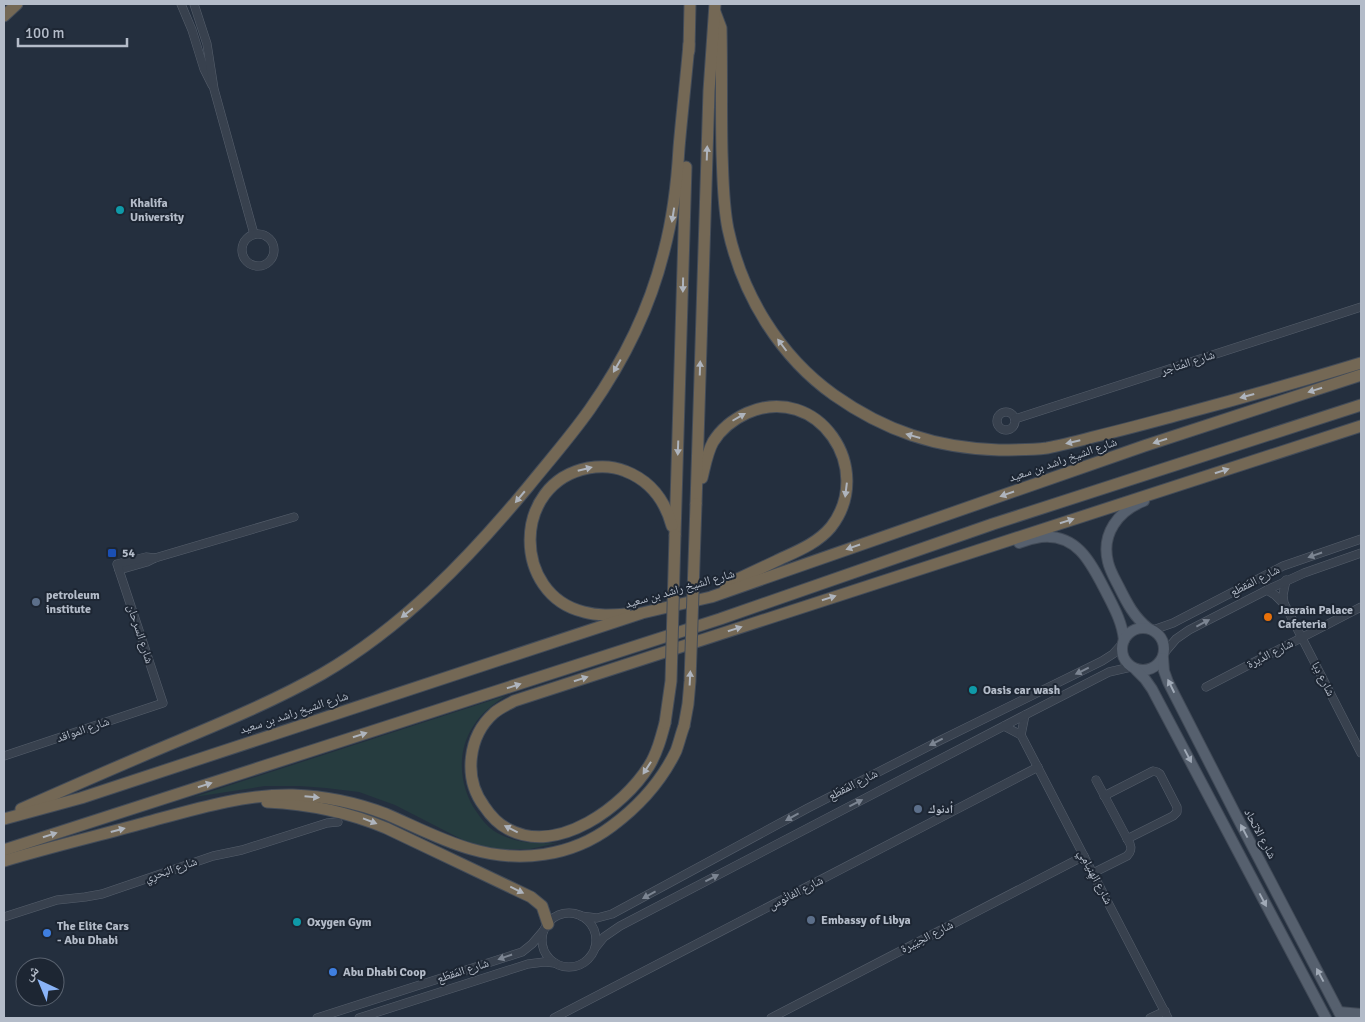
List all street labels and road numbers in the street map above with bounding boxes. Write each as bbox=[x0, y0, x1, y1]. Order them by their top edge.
street label: شارع المُتاجر bbox=[1158, 347, 1217, 379]
street label: شارع الشيخ راشد بن سعيد bbox=[1007, 434, 1119, 486]
street label: شارع المَقطَع bbox=[1228, 562, 1282, 600]
street label: شارع الشيخ راشد بن سعيد bbox=[623, 566, 737, 612]
street label: شارع السرحان bbox=[123, 603, 157, 666]
street label: شارع الدِّيرة bbox=[1244, 636, 1296, 672]
street label: شارع دِبا bbox=[1308, 659, 1338, 699]
street label: شارع الشيخ راشد بن سعيد bbox=[238, 688, 350, 738]
street label: شارع المواقد bbox=[55, 714, 112, 746]
street label: شارع المَقطَع bbox=[826, 766, 880, 804]
street label: شارع الاتحاد bbox=[1241, 806, 1279, 862]
street label: شارع الهِنيامِي bbox=[1072, 847, 1116, 908]
street label: شارع البَحرِي bbox=[143, 854, 200, 888]
street label: شارع الفانُوس bbox=[766, 873, 826, 913]
street label: شارع الحِيَيرة bbox=[898, 917, 956, 957]
street label: شارع المَقطَع bbox=[435, 956, 491, 986]

